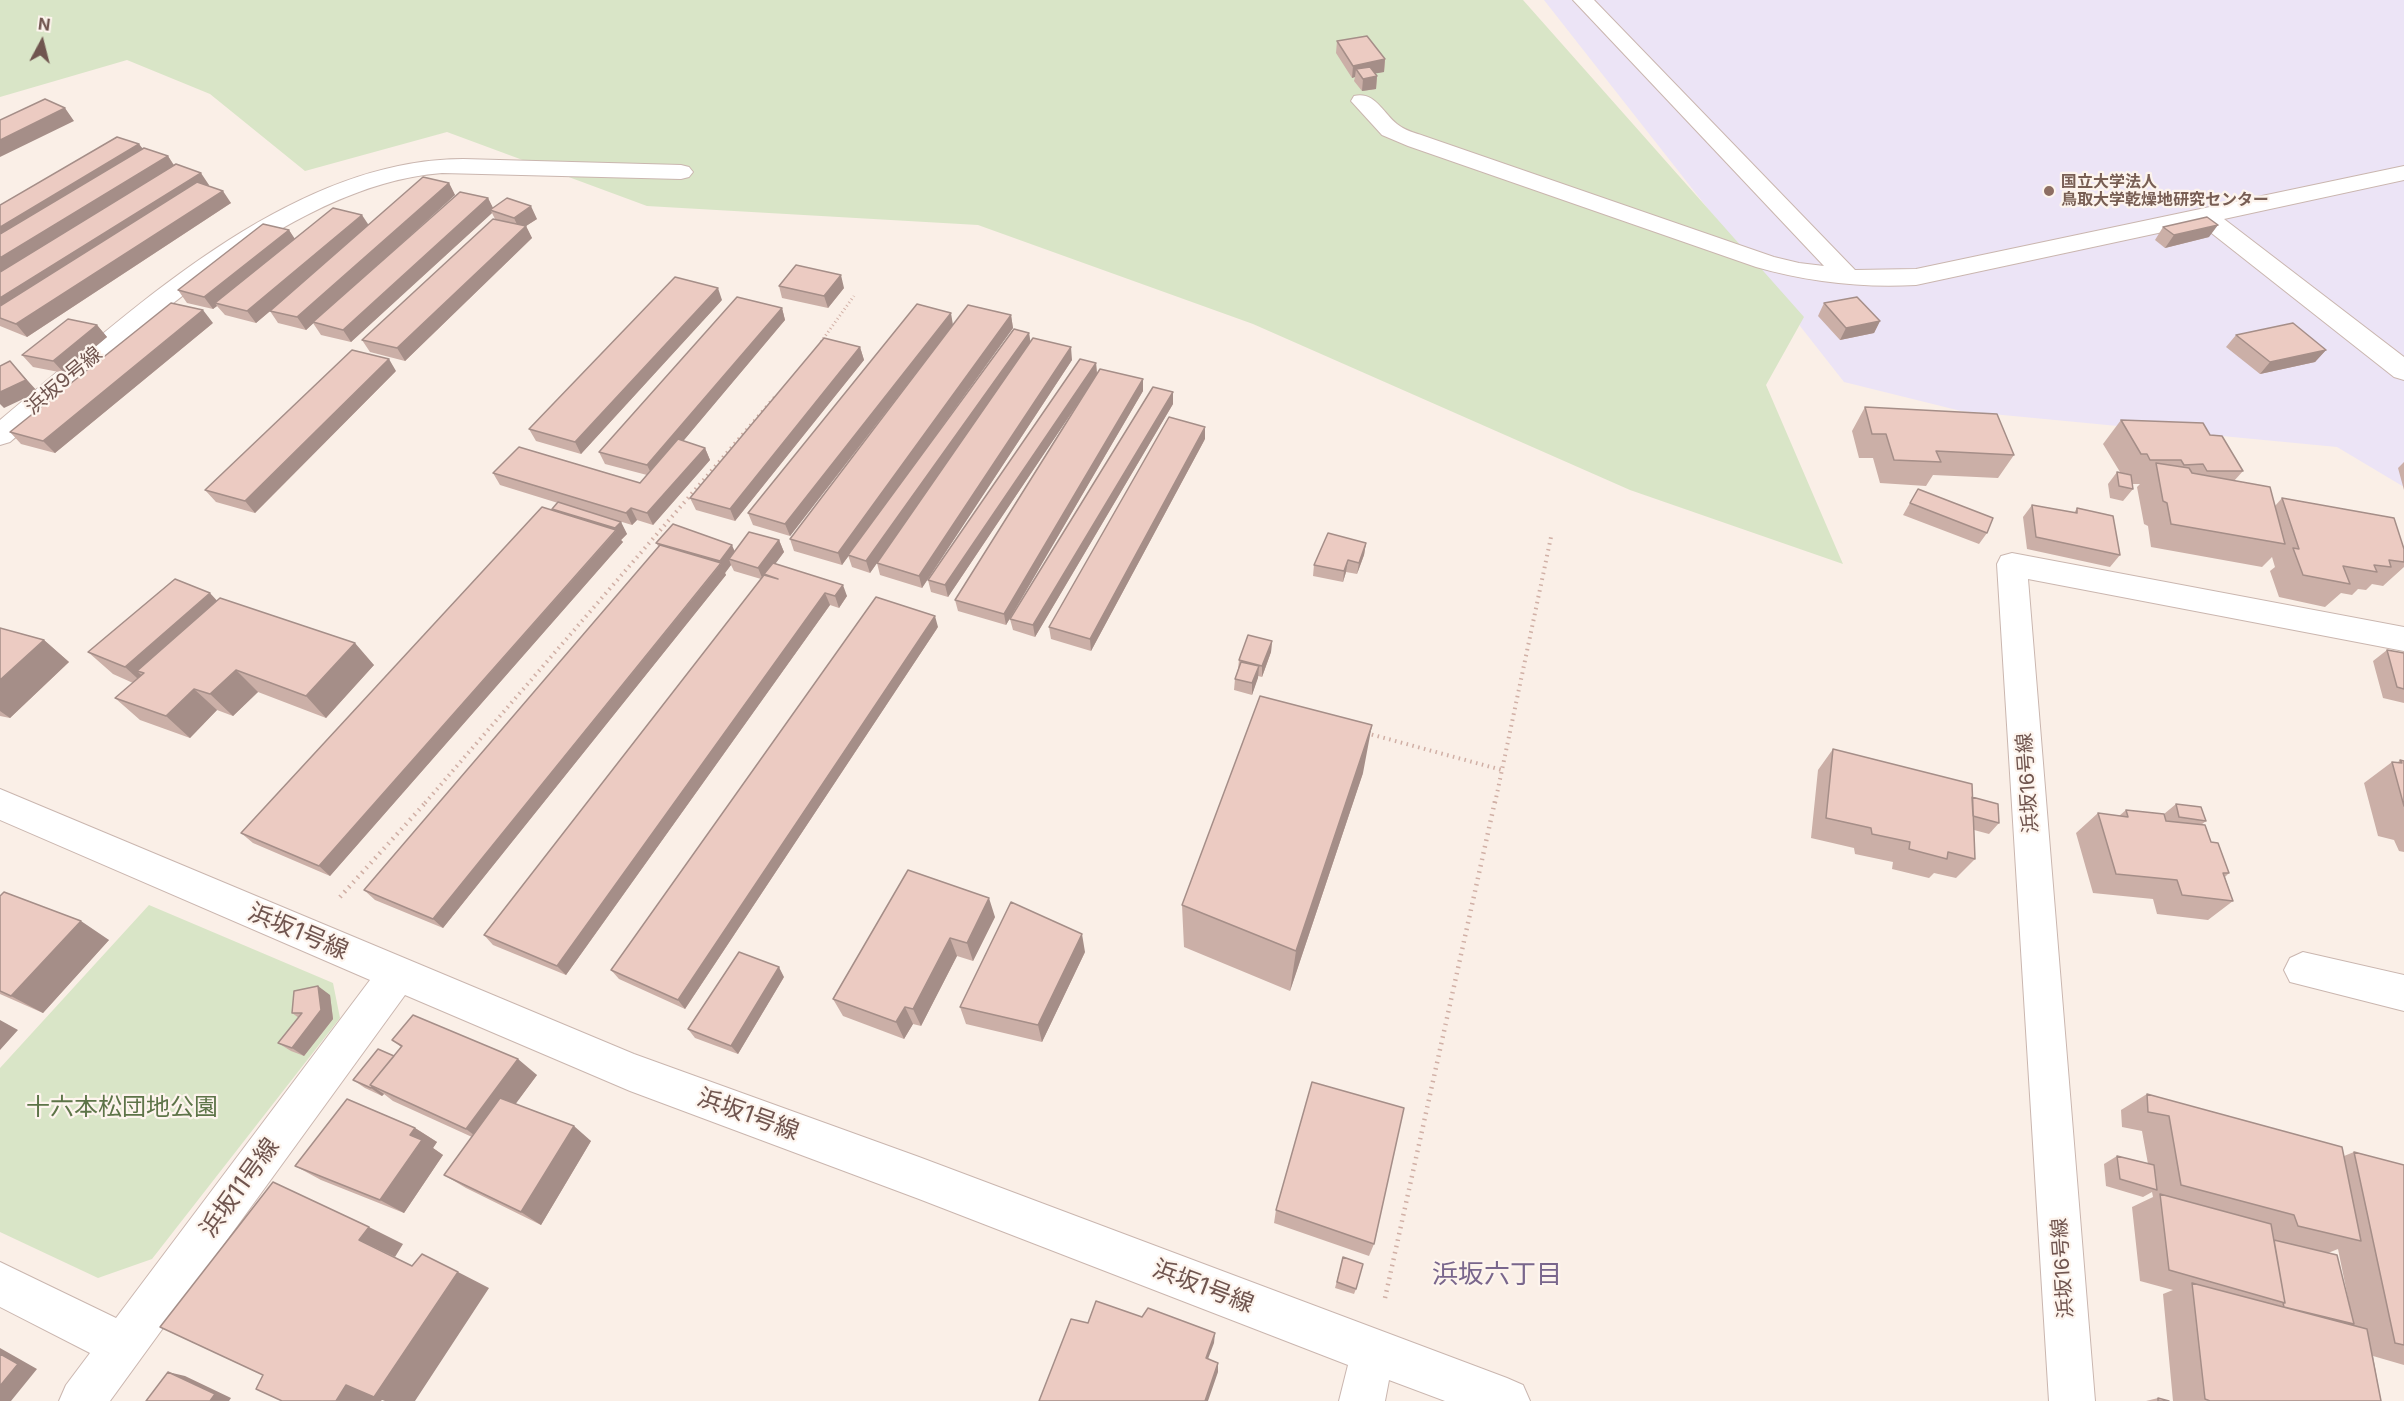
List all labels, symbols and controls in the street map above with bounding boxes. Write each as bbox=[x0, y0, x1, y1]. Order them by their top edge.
north arrow bbox=[12, 12, 72, 72]
text: N bbox=[37, 13, 51, 35]
place label: 国立大学法人 鳥取大学乾燥地研究センター bbox=[2061, 172, 2269, 210]
marker: 国立大学法人 鳥取大学乾燥地研究センター bbox=[2042, 184, 2056, 198]
street label: 浜坂9号線 bbox=[21, 342, 107, 420]
street label: 浜坂16号線 bbox=[2013, 732, 2043, 834]
street label: 浜坂1号線 bbox=[244, 898, 352, 966]
street label: 浜坂1号線 bbox=[693, 1083, 803, 1147]
park label: 十六本松団地公園 bbox=[26, 1094, 218, 1122]
street label: 浜坂11号線 bbox=[194, 1133, 286, 1243]
street label: 浜坂16号線 bbox=[2048, 1217, 2078, 1319]
street label: 浜坂1号線 bbox=[1148, 1255, 1258, 1319]
district label: 浜坂六丁目 bbox=[1432, 1259, 1562, 1291]

